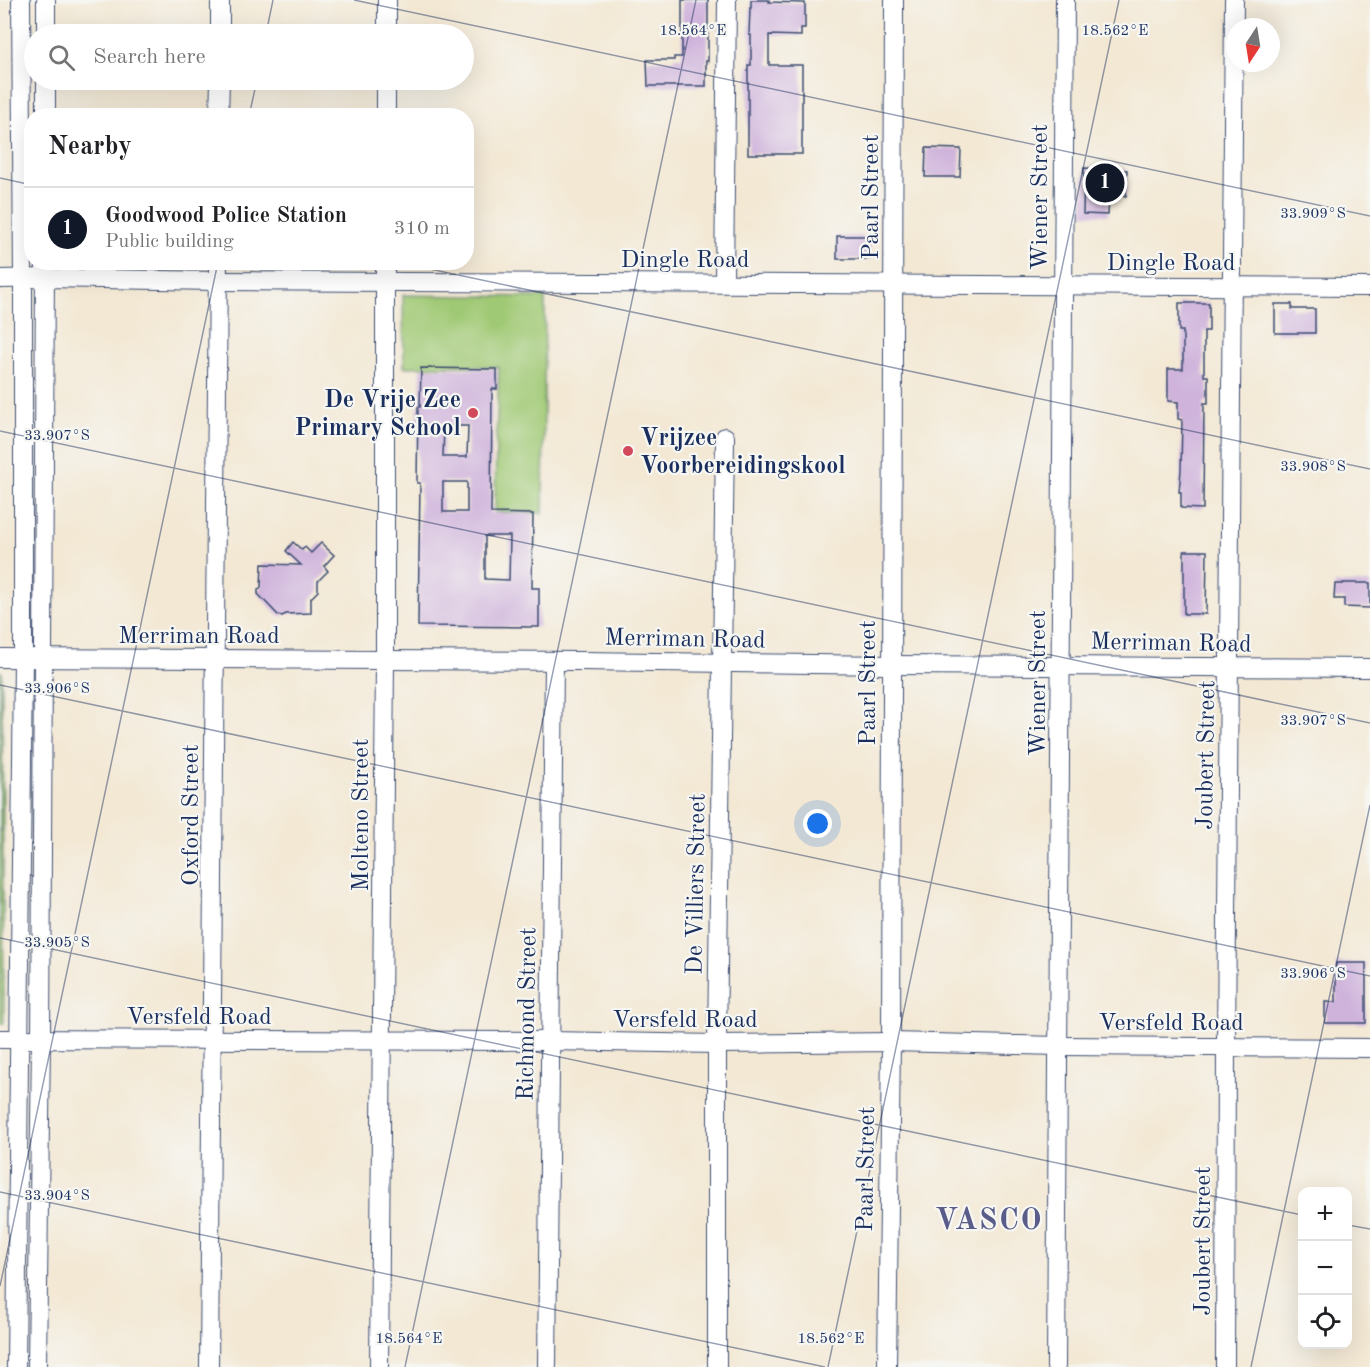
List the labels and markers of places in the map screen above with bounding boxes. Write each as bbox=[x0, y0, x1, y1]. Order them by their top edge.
pin: 1 bbox=[1086, 160, 1124, 206]
place label: De Vrije Zee Primary School bbox=[294, 389, 461, 441]
marker: De Vrije Zee Primary School bbox=[466, 406, 480, 420]
place label: Vrijzee Voorbereidingskool bbox=[640, 427, 846, 479]
marker: Vrijzee Voorbereidingskool bbox=[621, 444, 635, 458]

